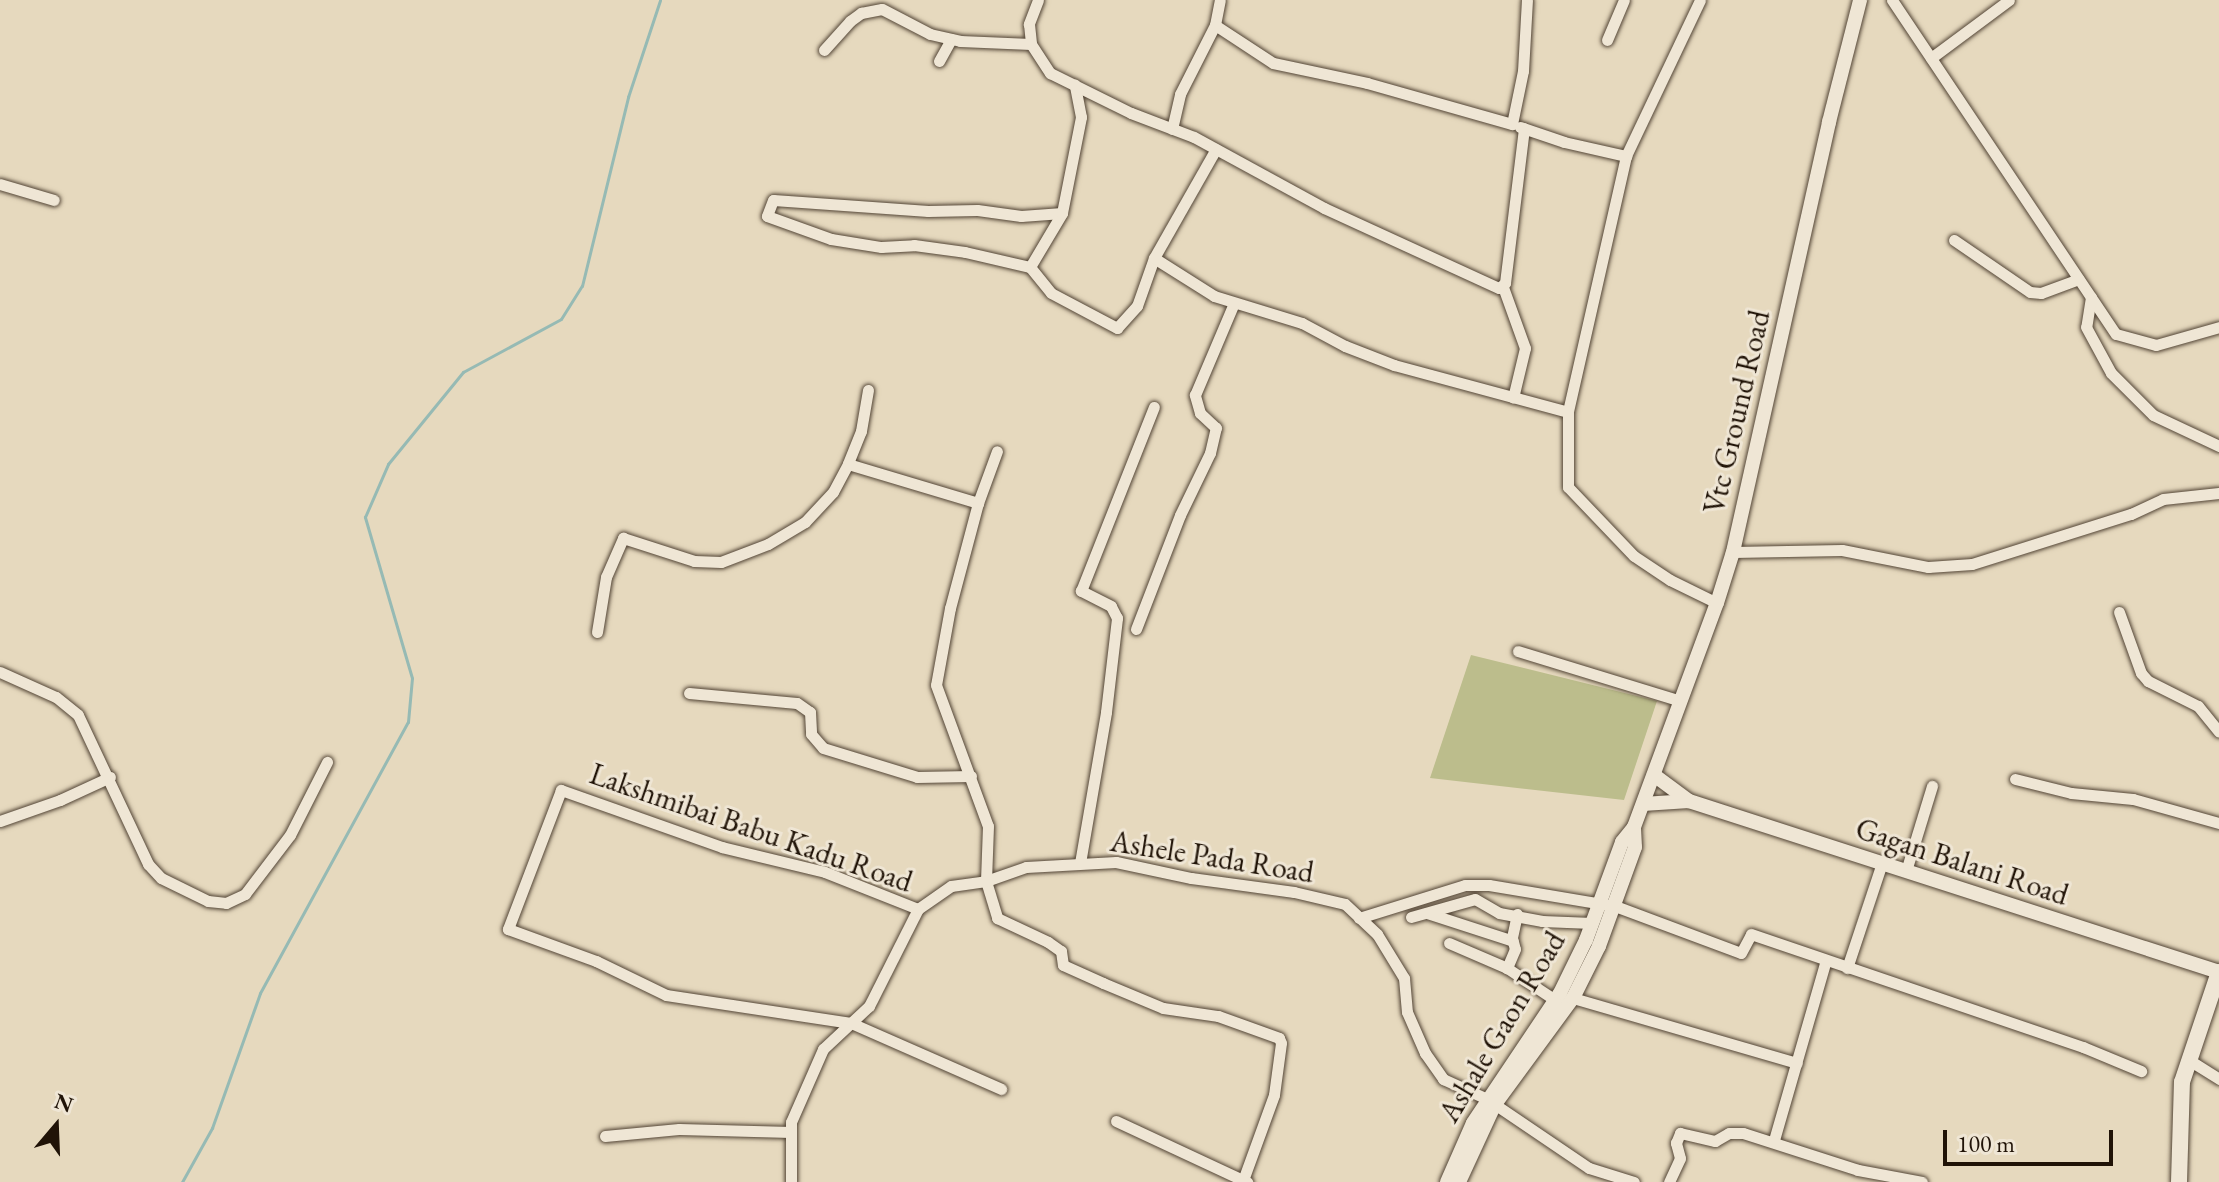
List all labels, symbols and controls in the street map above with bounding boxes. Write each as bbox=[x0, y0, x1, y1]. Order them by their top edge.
street label: Vtc Ground Road bbox=[1696, 307, 1778, 517]
street label: Lakshmibai Babu Kadu Road bbox=[585, 756, 917, 900]
street label: Gagan Balani Road bbox=[1851, 811, 2073, 913]
street label: Ashele Pada Road bbox=[1108, 823, 1316, 891]
street label: Ashale Gaon Road bbox=[1431, 925, 1573, 1129]
north arrow bbox=[16, 1086, 96, 1166]
text: N bbox=[51, 1086, 77, 1119]
scale bar bbox=[1947, 1114, 2117, 1164]
text: 100 m bbox=[1957, 1128, 2015, 1159]

